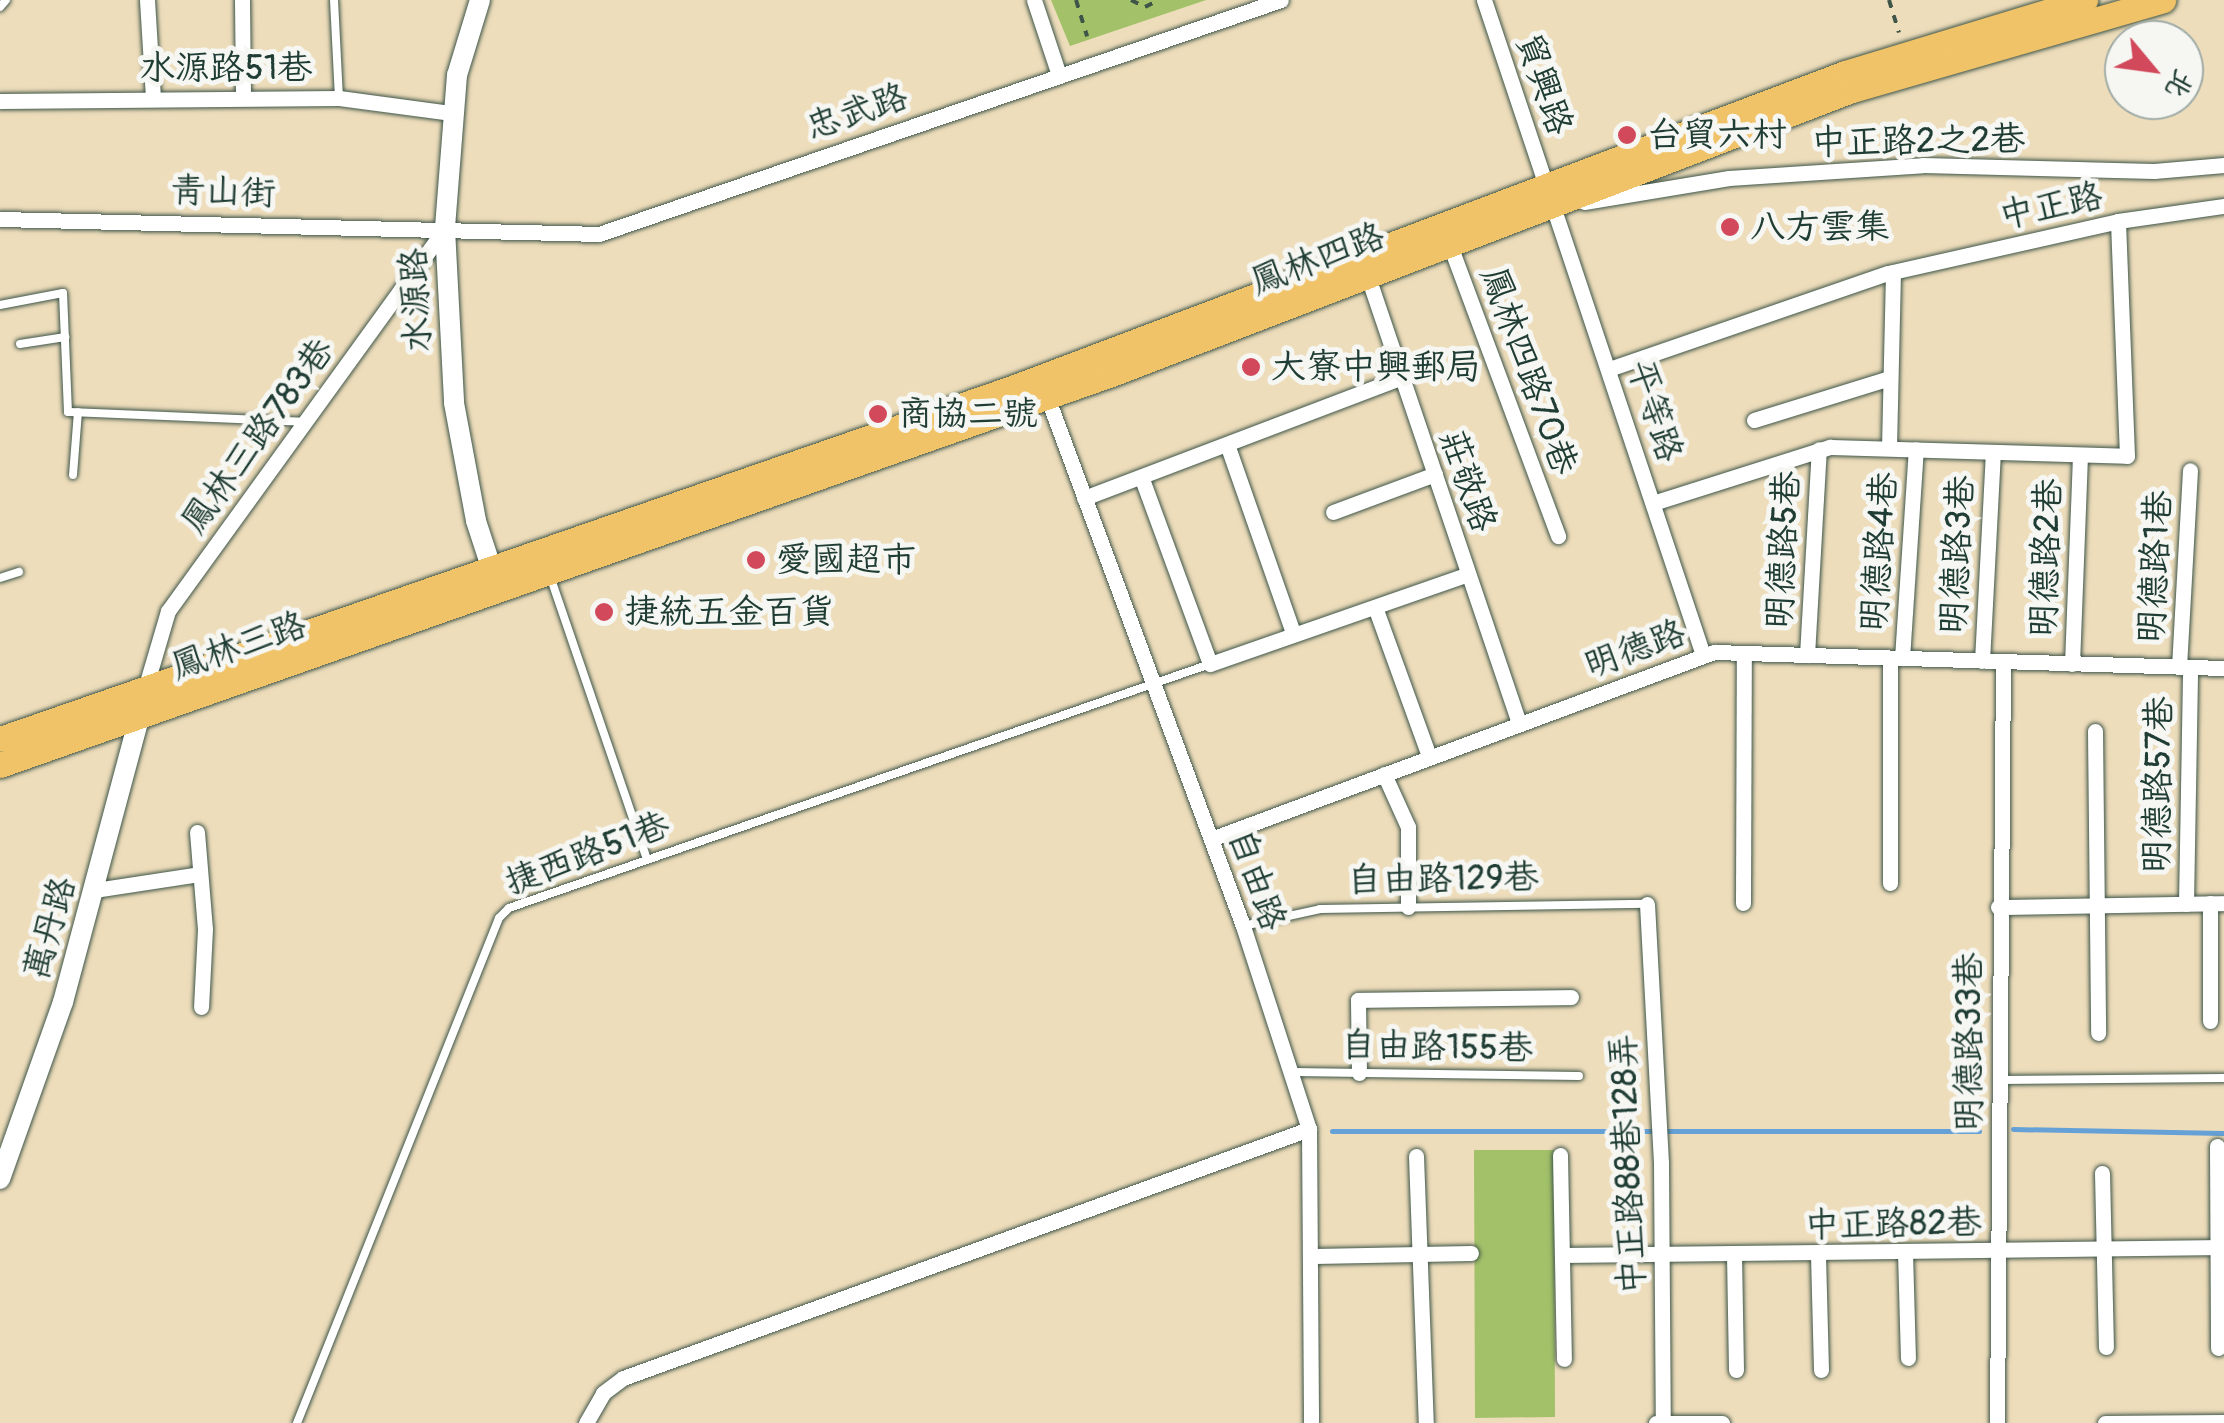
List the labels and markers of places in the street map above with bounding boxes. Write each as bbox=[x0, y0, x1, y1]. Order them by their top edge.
place label: 台貿六村 bbox=[1647, 114, 1787, 156]
marker: 台貿六村 bbox=[1616, 124, 1638, 146]
place label: 八方雲集 bbox=[1750, 206, 1890, 248]
marker: 八方雲集 bbox=[1719, 216, 1741, 238]
place label: 大寮中興郵局 bbox=[1271, 346, 1481, 388]
marker: 大寮中興郵局 bbox=[1240, 356, 1262, 378]
place label: 商協二號 bbox=[898, 393, 1038, 435]
marker: 商協二號 bbox=[867, 403, 889, 425]
place label: 愛國超市 bbox=[776, 539, 916, 581]
marker: 愛國超市 bbox=[745, 549, 767, 571]
place label: 捷統五金百貨 bbox=[624, 591, 834, 633]
marker: 捷統五金百貨 bbox=[593, 601, 615, 623]

